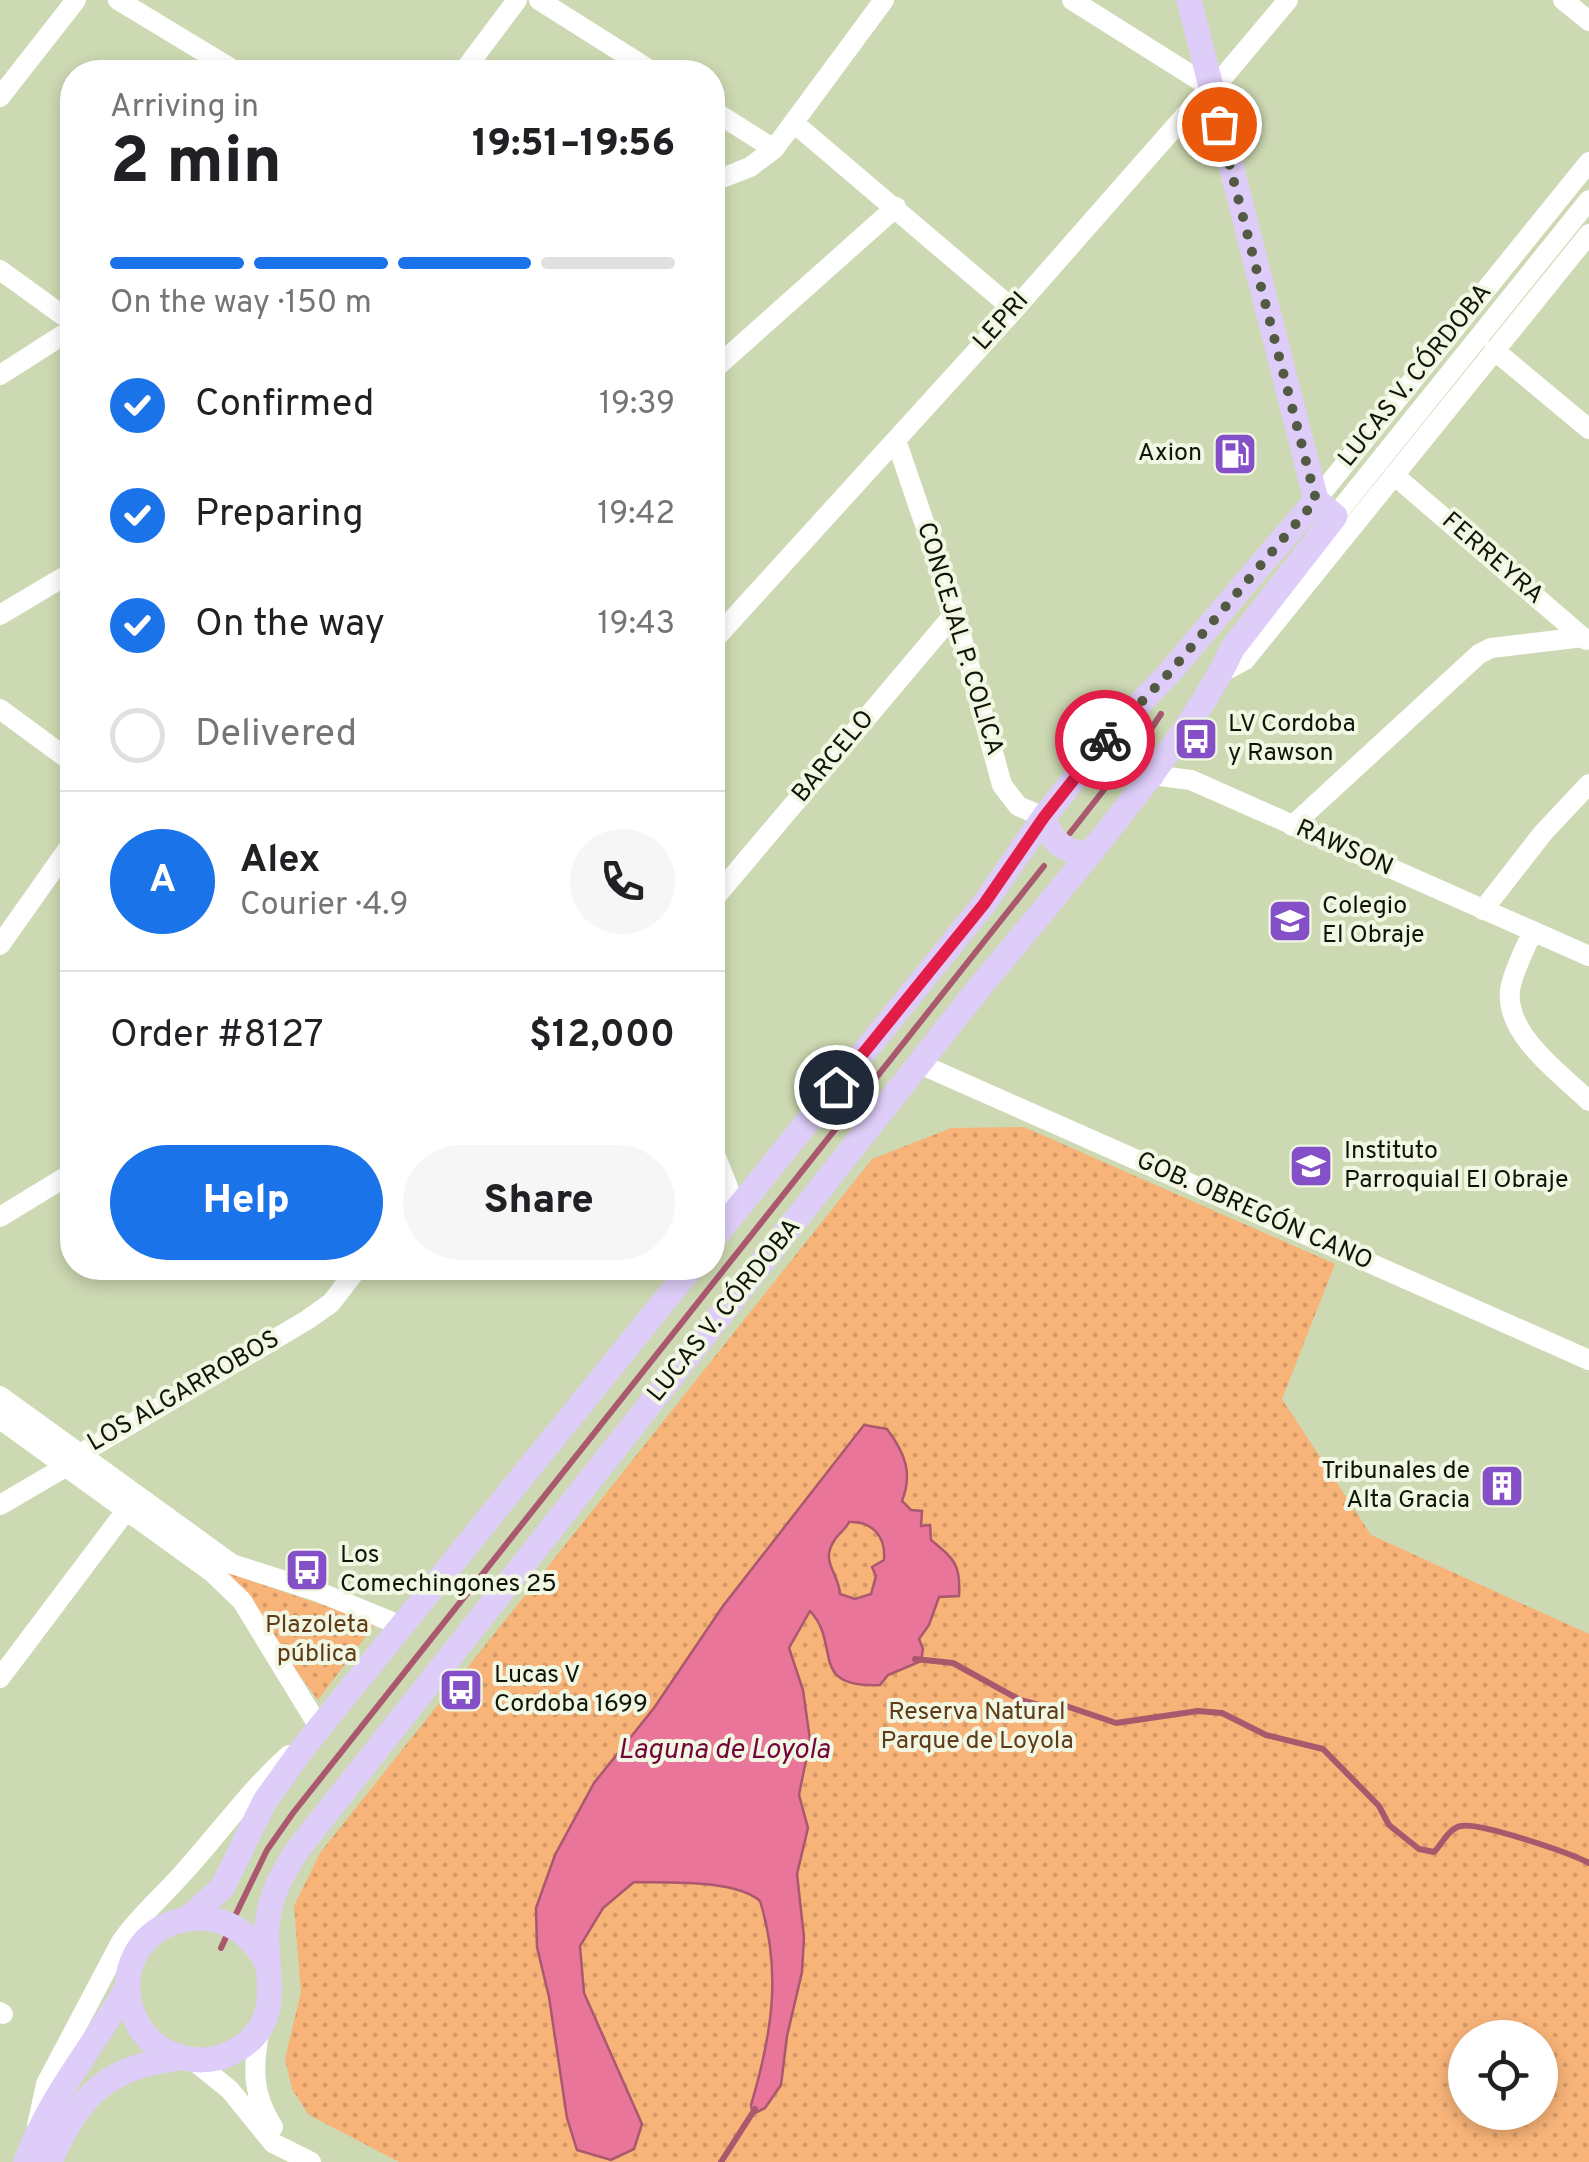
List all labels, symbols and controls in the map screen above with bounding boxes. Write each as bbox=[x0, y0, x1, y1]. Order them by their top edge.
pin bbox=[1177, 82, 1262, 167]
text: Arriving in bbox=[110, 88, 259, 128]
icon: bag bbox=[1192, 97, 1247, 152]
text: 19:51–19:56 bbox=[472, 121, 675, 170]
text: 2 min bbox=[110, 124, 282, 206]
street label: LUCAS V. CÓRDOBA bbox=[1331, 277, 1500, 474]
text: On the way · 150 m bbox=[110, 284, 372, 324]
street label: LEPRI bbox=[967, 286, 1037, 358]
icon: check bbox=[110, 378, 165, 433]
text: Confirmed bbox=[195, 381, 374, 430]
text: 19:39 bbox=[599, 385, 675, 425]
fuel station icon: Axion bbox=[1212, 431, 1258, 477]
place label: Axion bbox=[1138, 438, 1202, 470]
icon: check bbox=[110, 488, 165, 543]
text: Preparing bbox=[195, 491, 364, 540]
text: 19:42 bbox=[597, 495, 675, 535]
street label: FERREYRA bbox=[1434, 506, 1550, 612]
street label: CONCEJAL P. COLICA bbox=[908, 518, 1010, 760]
icon: check bbox=[110, 598, 165, 653]
text: On the way bbox=[195, 601, 385, 650]
text: 19:43 bbox=[598, 605, 675, 645]
courier bbox=[1055, 690, 1155, 790]
street label: BARCELO bbox=[786, 704, 882, 810]
place label: LV Cordoba y Rawson bbox=[1228, 709, 1356, 770]
text: Delivered bbox=[195, 711, 357, 760]
icon: bike bbox=[1078, 713, 1133, 768]
bus stop icon: LV Cordoba y Rawson bbox=[1173, 716, 1219, 762]
street label: RAWSON bbox=[1290, 813, 1398, 885]
button: phone bbox=[570, 829, 675, 934]
text: Alex bbox=[240, 837, 320, 886]
text: A bbox=[149, 857, 176, 906]
text: Courier · 4.9 bbox=[240, 886, 409, 926]
place label: Colegio El Obraje bbox=[1322, 891, 1425, 952]
school or university icon: Colegio El Obraje bbox=[1267, 898, 1313, 944]
text: Order #8127 bbox=[110, 1012, 324, 1061]
text: $12,000 bbox=[529, 1012, 675, 1061]
pin bbox=[794, 1045, 879, 1130]
icon: home bbox=[809, 1060, 864, 1115]
place label: Instituto Parroquial El Obraje bbox=[1344, 1136, 1568, 1197]
school or university icon: Instituto Parroquial El Obraje bbox=[1288, 1143, 1334, 1189]
button: Help bbox=[110, 1145, 383, 1260]
button: Share bbox=[403, 1145, 675, 1260]
street label: GOB. OBREGÓN CANO bbox=[1131, 1145, 1378, 1279]
street label: LUCAS V. CÓRDOBA bbox=[640, 1212, 809, 1409]
street label: LOS ALGARROBOS bbox=[82, 1324, 286, 1460]
place label: Tribunales de Alta Gracia bbox=[1321, 1456, 1470, 1517]
building icon: Tribunales de Alta Gracia bbox=[1479, 1463, 1525, 1509]
place label: Los Comechingones 25 bbox=[340, 1540, 557, 1601]
bus stop icon: Los Comechingones 25 bbox=[284, 1547, 330, 1593]
park label: Plazoleta pública bbox=[265, 1610, 369, 1671]
place label: Lucas V Cordoba 1699 bbox=[494, 1660, 648, 1721]
bus stop icon: Lucas V Cordoba 1699 bbox=[438, 1667, 484, 1713]
park label: Reserva Natural Parque de Loyola bbox=[880, 1697, 1074, 1758]
water label: Laguna de Loyola bbox=[618, 1733, 831, 1769]
map controls bbox=[1448, 2020, 1558, 2130]
button: locate bbox=[1448, 2020, 1558, 2130]

